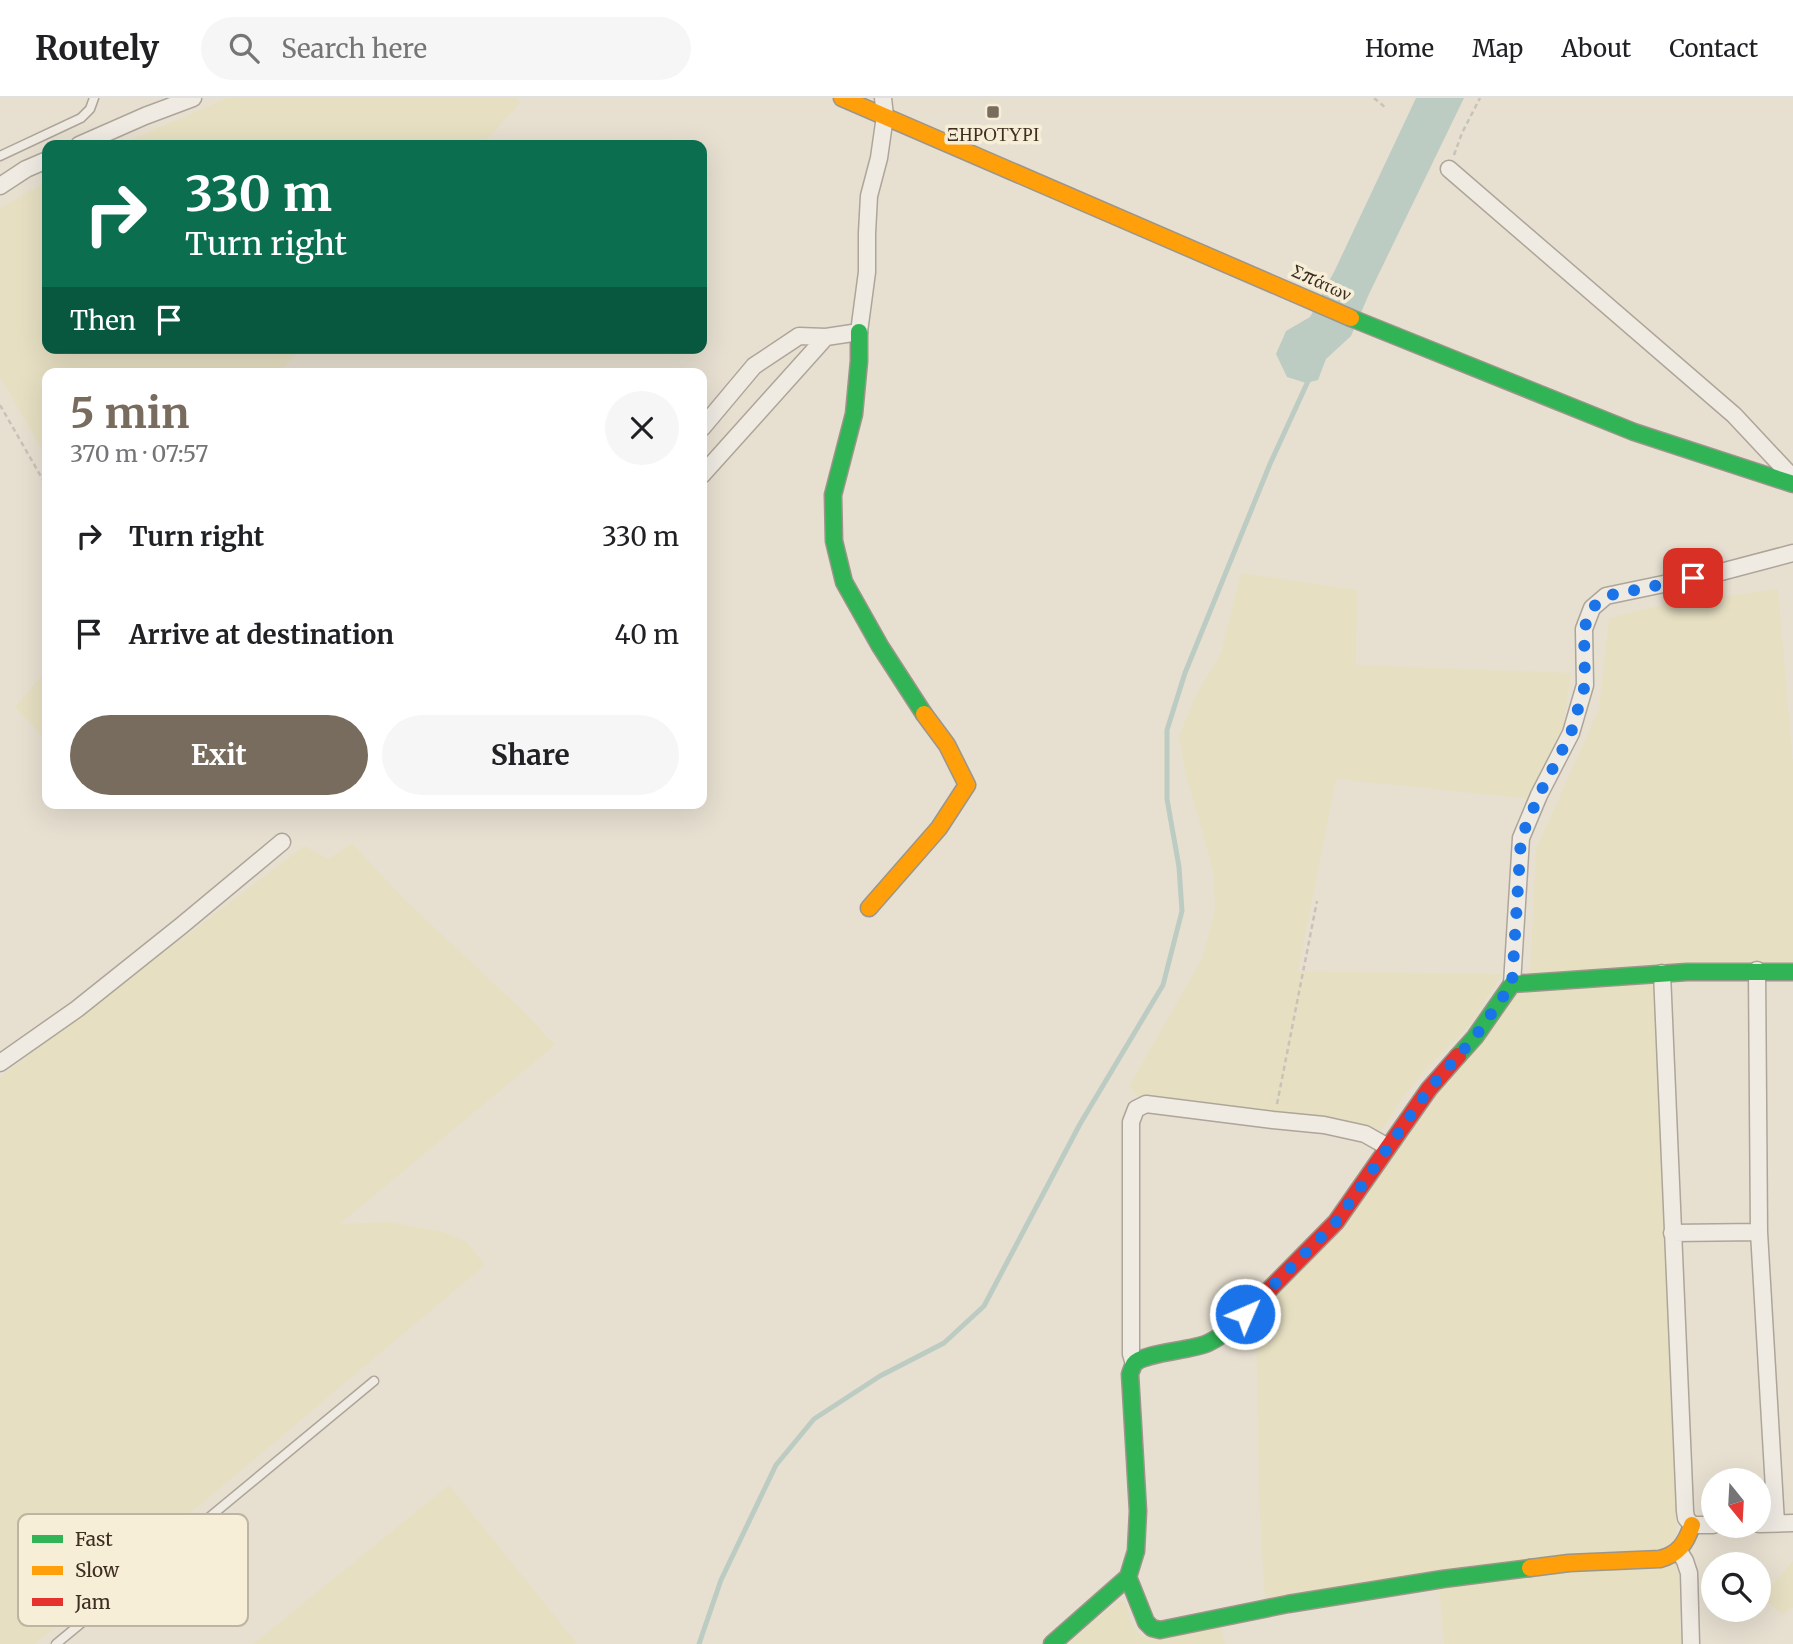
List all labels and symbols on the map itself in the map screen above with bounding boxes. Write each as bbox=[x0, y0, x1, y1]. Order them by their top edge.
marker: ΞΗΡΟΤΥΡΙ bbox=[985, 104, 1001, 120]
place label: ΞΗΡΟΤΥΡΙ bbox=[947, 122, 1039, 146]
street label: Σπάτων bbox=[1288, 258, 1356, 306]
pin bbox=[1663, 548, 1723, 608]
position arrow bbox=[1208, 1277, 1282, 1351]
north arrow bbox=[1701, 1468, 1771, 1538]
legend bbox=[18, 1514, 248, 1626]
text: Fast bbox=[75, 1527, 113, 1551]
text: Slow bbox=[75, 1558, 120, 1582]
text: Jam bbox=[74, 1590, 111, 1614]

